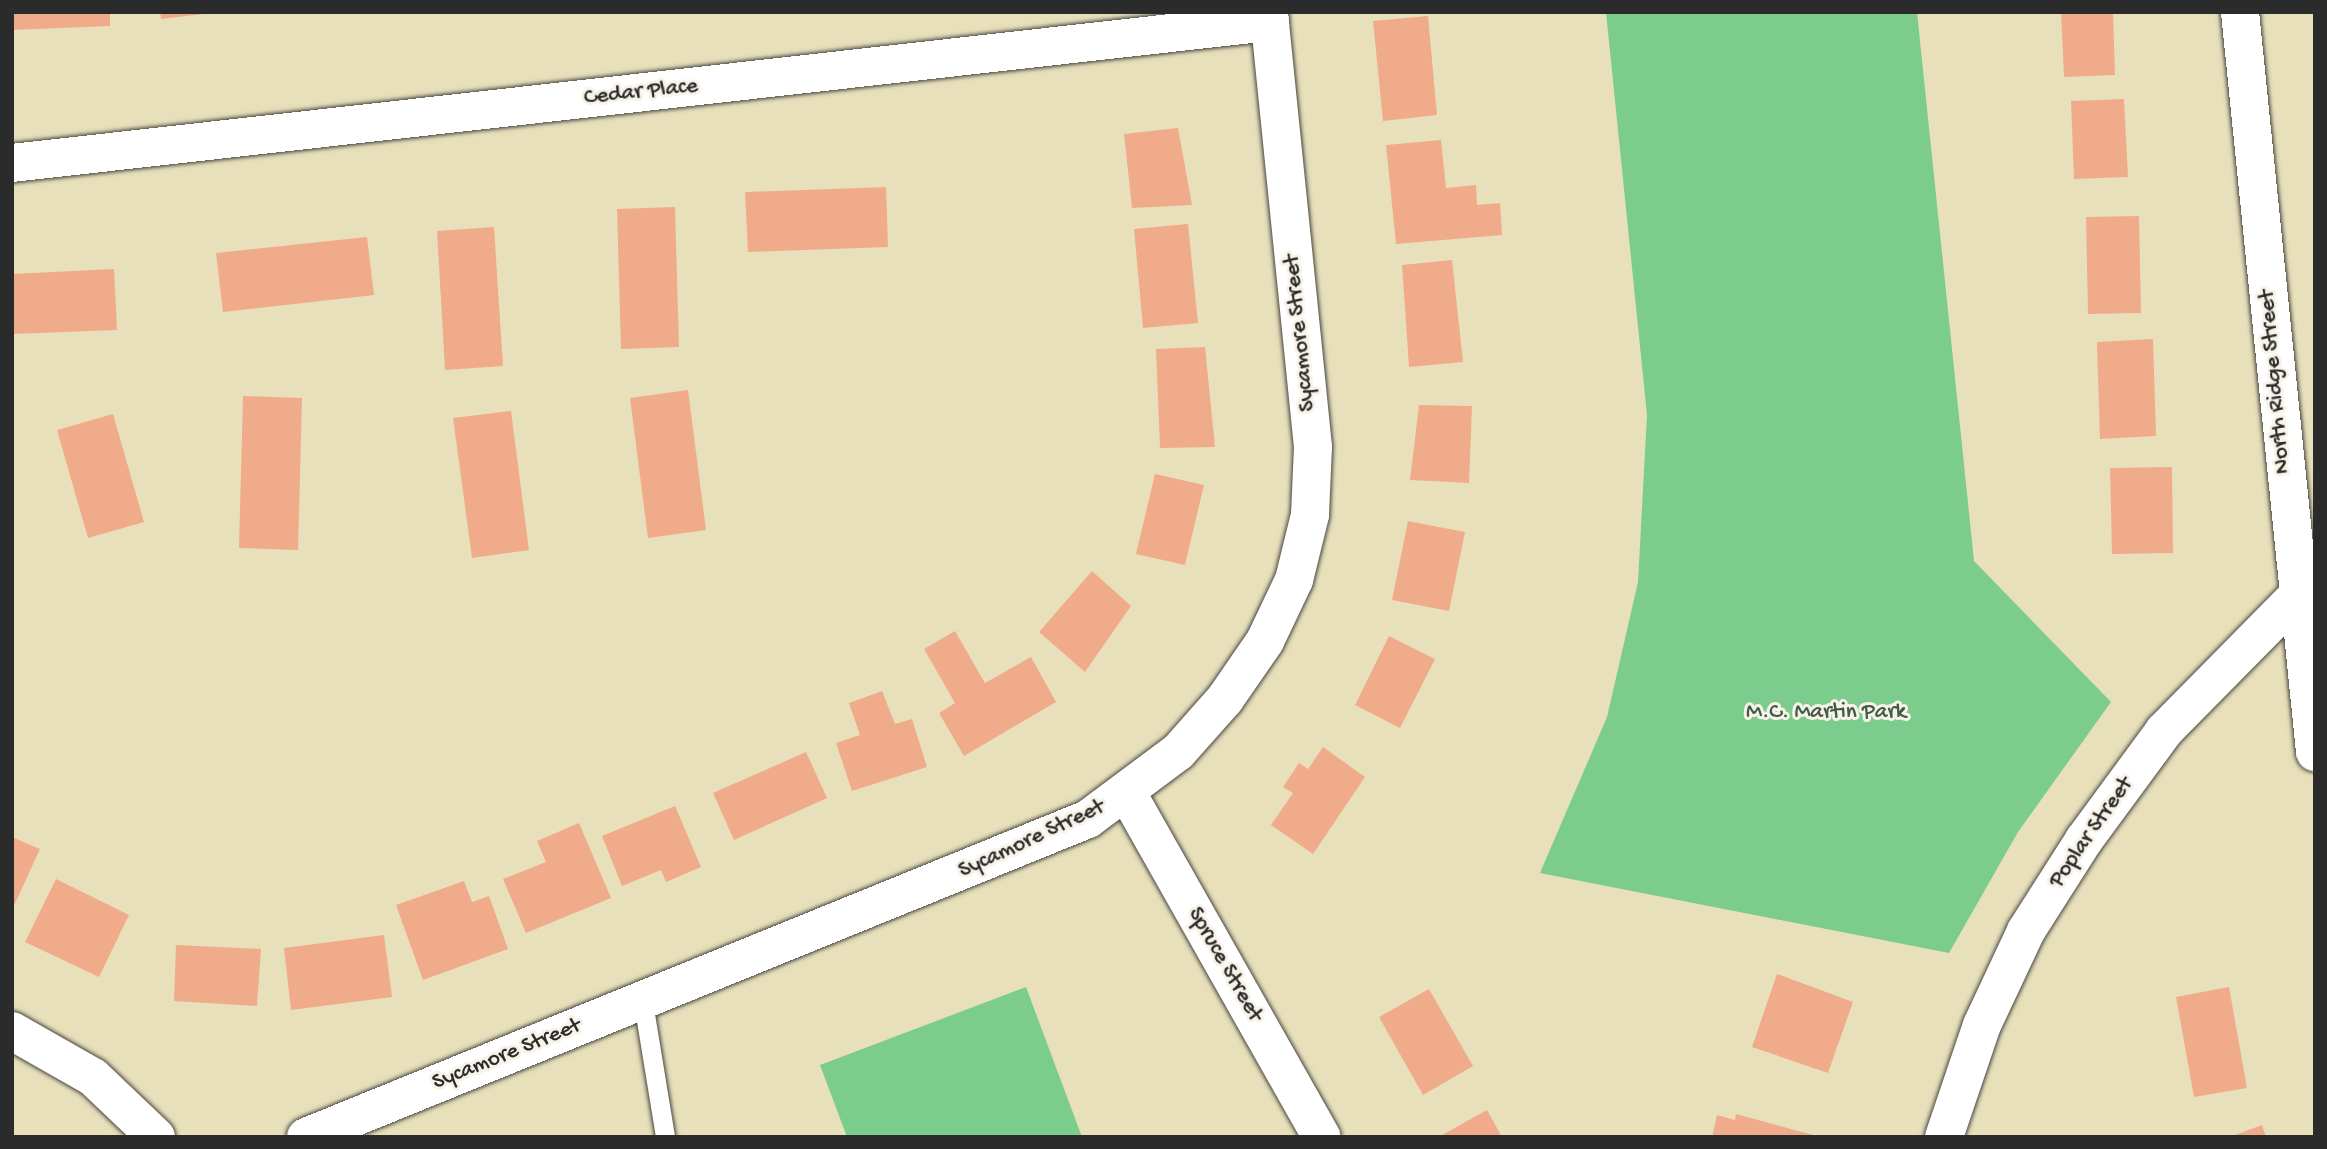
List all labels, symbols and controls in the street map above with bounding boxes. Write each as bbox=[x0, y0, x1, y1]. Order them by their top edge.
street label: Cedar Place bbox=[583, 73, 699, 113]
street label: Sycamore Street bbox=[1279, 253, 1323, 413]
street label: North Ridge Street bbox=[2254, 289, 2298, 475]
park label: M.C. Martin Park bbox=[1746, 699, 1906, 727]
street label: Poplar Street bbox=[2044, 772, 2140, 894]
street label: Sycamore Street bbox=[955, 794, 1109, 886]
street label: Spruce Street bbox=[1180, 903, 1268, 1027]
street label: Sycamore Street bbox=[429, 1013, 585, 1097]

